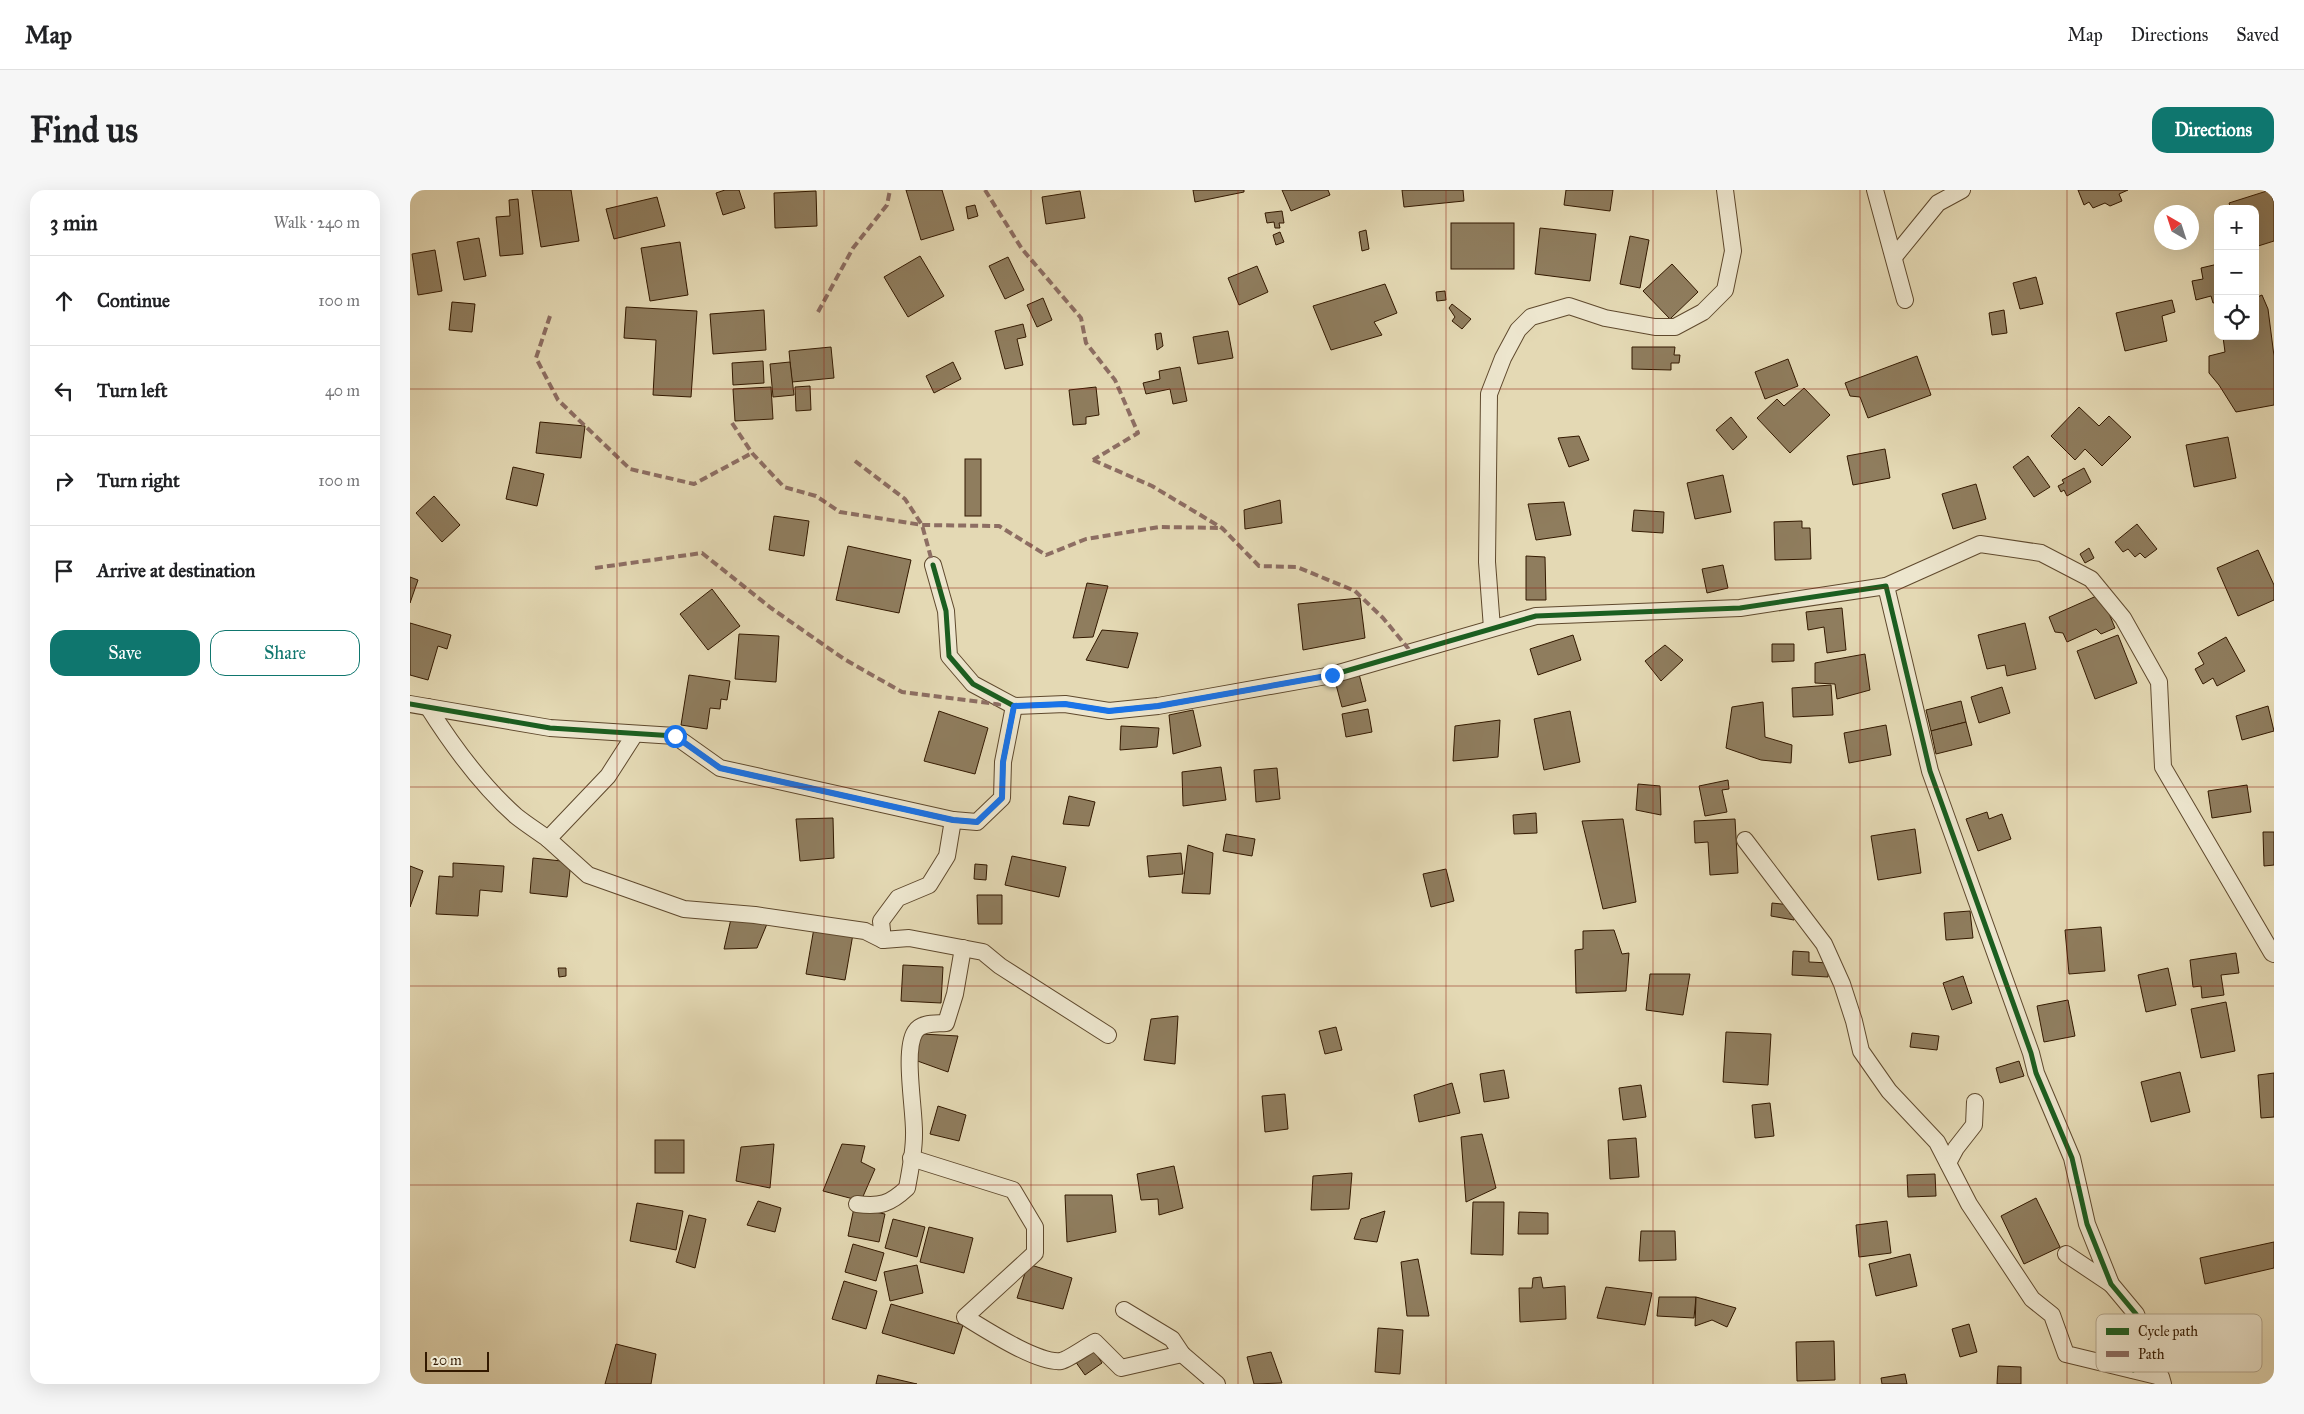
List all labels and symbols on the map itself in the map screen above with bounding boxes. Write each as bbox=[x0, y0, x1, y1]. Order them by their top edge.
north arrow bbox=[2154, 205, 2199, 250]
route end bbox=[1321, 664, 1344, 687]
route start bbox=[664, 725, 687, 748]
legend bbox=[2096, 1314, 2262, 1372]
text: Cycle path bbox=[2138, 1323, 2198, 1340]
text: Path bbox=[2138, 1346, 2165, 1363]
scale bar bbox=[425, 1349, 489, 1372]

